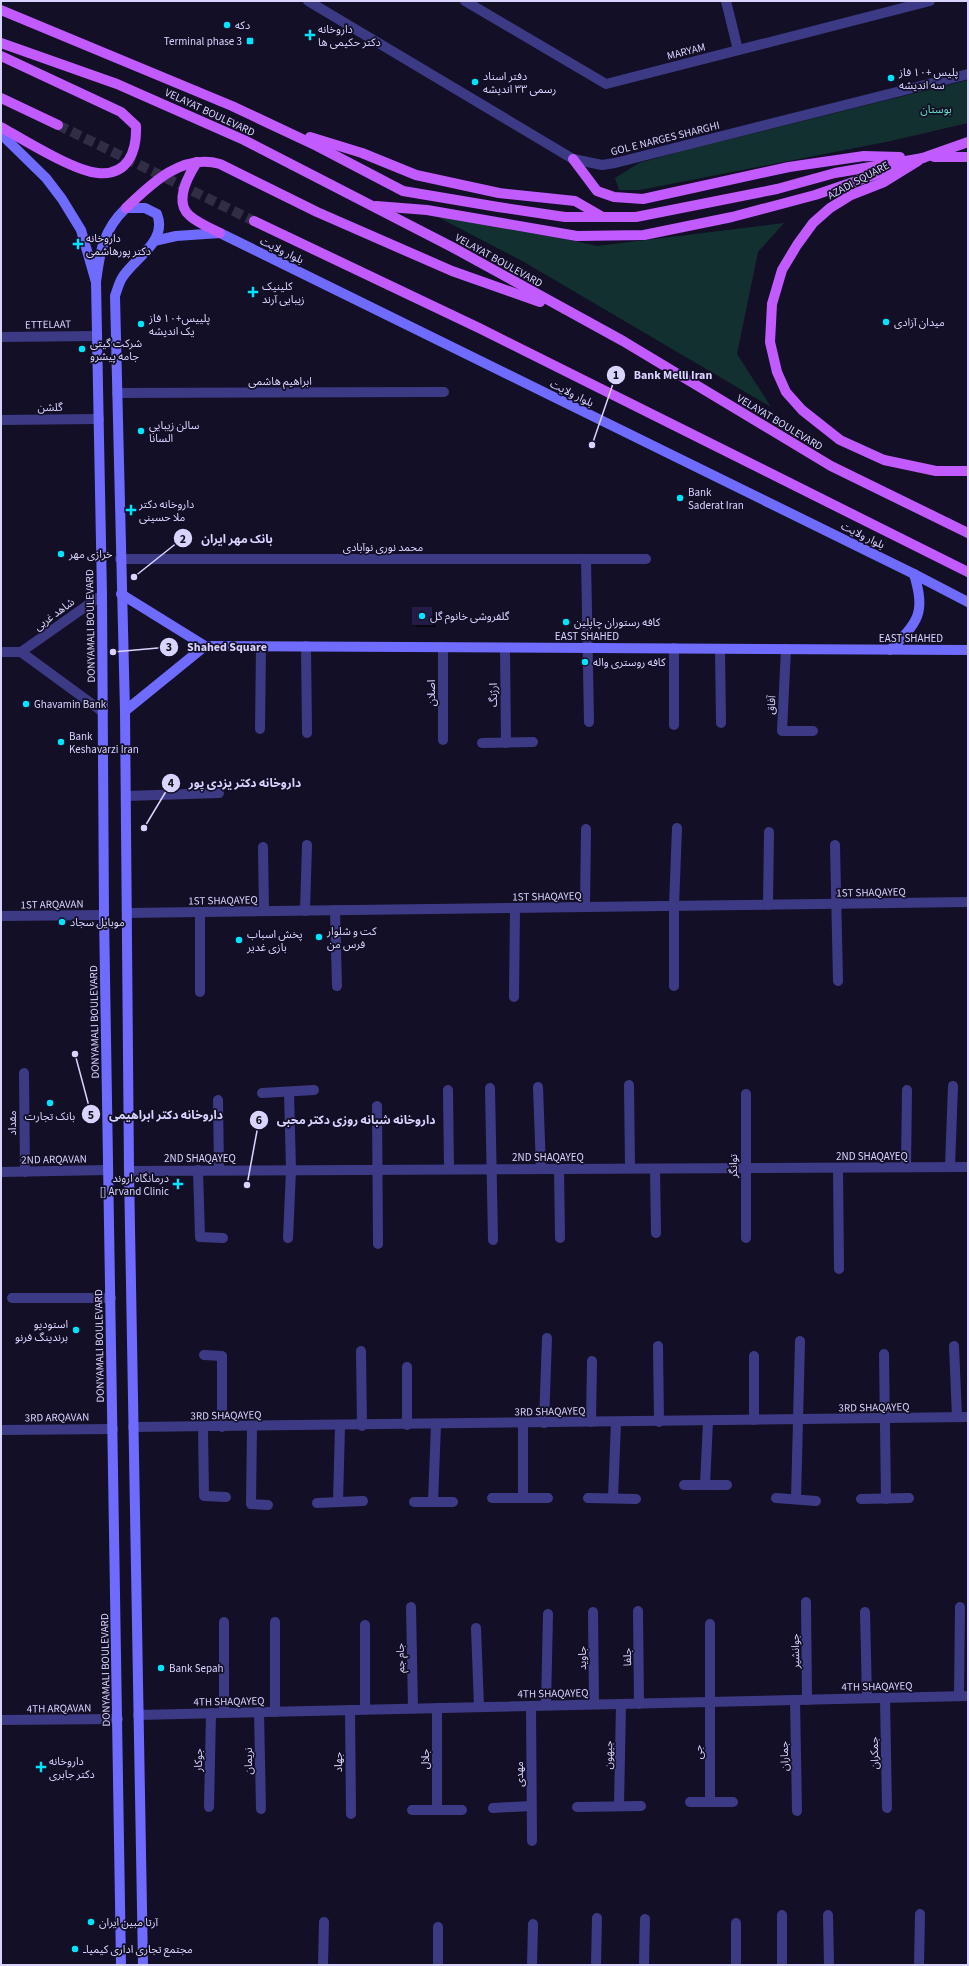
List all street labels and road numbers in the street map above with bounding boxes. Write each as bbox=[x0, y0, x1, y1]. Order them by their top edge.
street label: MARYAM bbox=[665, 39, 707, 64]
street label: VELAYAT BOULEVARD bbox=[162, 85, 257, 140]
street label: GOL E NARGES SHARGHI bbox=[609, 118, 721, 159]
street label: AZADI SQUARE bbox=[825, 158, 892, 203]
street label: VELAYAT BOULEVARD bbox=[452, 230, 545, 291]
street label: بلوار ولایت bbox=[257, 233, 306, 267]
street label: ETTELAAT bbox=[25, 317, 71, 332]
street label: ابراهیم هاشمی bbox=[248, 374, 312, 390]
street label: بلوار ولایت bbox=[547, 376, 596, 410]
street label: VELAYAT BOULEVARD bbox=[734, 391, 826, 454]
street label: گلشن bbox=[37, 400, 63, 415]
street label: بلوار ولایت bbox=[838, 518, 887, 552]
street label: محمد نوری نوآبادی bbox=[343, 540, 423, 555]
street label: DONYAMALI BOULEVARD bbox=[82, 569, 99, 683]
street label: شاهد غربی bbox=[31, 594, 78, 634]
street label: EAST SHAHED bbox=[555, 629, 619, 644]
street label: EAST SHAHED bbox=[879, 631, 943, 646]
street label: اصلان bbox=[424, 680, 439, 706]
street label: ارژنگ bbox=[486, 683, 501, 707]
street label: آفاق bbox=[764, 694, 780, 715]
street label: 1ST SHAQAYEQ bbox=[836, 884, 906, 901]
street label: 1ST SHAQAYEQ bbox=[512, 888, 582, 905]
street label: 1ST SHAQAYEQ bbox=[188, 892, 258, 909]
street label: 1ST ARQAVAN bbox=[20, 896, 84, 913]
street label: DONYAMALI BOULEVARD bbox=[86, 965, 103, 1079]
street label: مقداد bbox=[5, 1110, 20, 1135]
street label: 2ND SHAQAYEQ bbox=[836, 1149, 908, 1164]
street label: 2ND SHAQAYEQ bbox=[512, 1150, 584, 1165]
street label: 2ND ARQAVAN bbox=[21, 1151, 87, 1168]
street label: 2ND SHAQAYEQ bbox=[164, 1151, 236, 1166]
street label: توانگر bbox=[726, 1154, 741, 1179]
street label: DONYAMALI BOULEVARD bbox=[91, 1289, 108, 1403]
street label: 3RD SHAQAYEQ bbox=[838, 1399, 910, 1416]
street label: 3RD SHAQAYEQ bbox=[514, 1403, 586, 1420]
street label: 3RD SHAQAYEQ bbox=[190, 1407, 262, 1424]
street label: 3RD ARQAVAN bbox=[25, 1409, 89, 1426]
street label: DONYAMALI BOULEVARD bbox=[97, 1613, 114, 1727]
street label: جوانشیر bbox=[788, 1633, 803, 1670]
street label: جام جم bbox=[393, 1642, 409, 1673]
street label: جاوید bbox=[575, 1646, 590, 1670]
street label: جلفا bbox=[620, 1647, 635, 1666]
street label: 4TH SHAQAYEQ bbox=[841, 1678, 913, 1695]
street label: 4TH SHAQAYEQ bbox=[517, 1685, 589, 1702]
street label: 4TH SHAQAYEQ bbox=[193, 1693, 265, 1710]
street label: 4TH ARQAVAN bbox=[27, 1700, 91, 1717]
street label: جمکران bbox=[867, 1736, 882, 1769]
street label: جیهون bbox=[601, 1740, 616, 1770]
street label: جماران bbox=[777, 1740, 792, 1771]
street label: جی bbox=[691, 1744, 706, 1759]
street label: نریمان bbox=[241, 1747, 256, 1775]
street label: جوکار bbox=[191, 1748, 206, 1773]
street label: جلال bbox=[418, 1748, 433, 1769]
street label: جهاد bbox=[331, 1751, 346, 1772]
street label: مهدی bbox=[512, 1761, 527, 1787]

